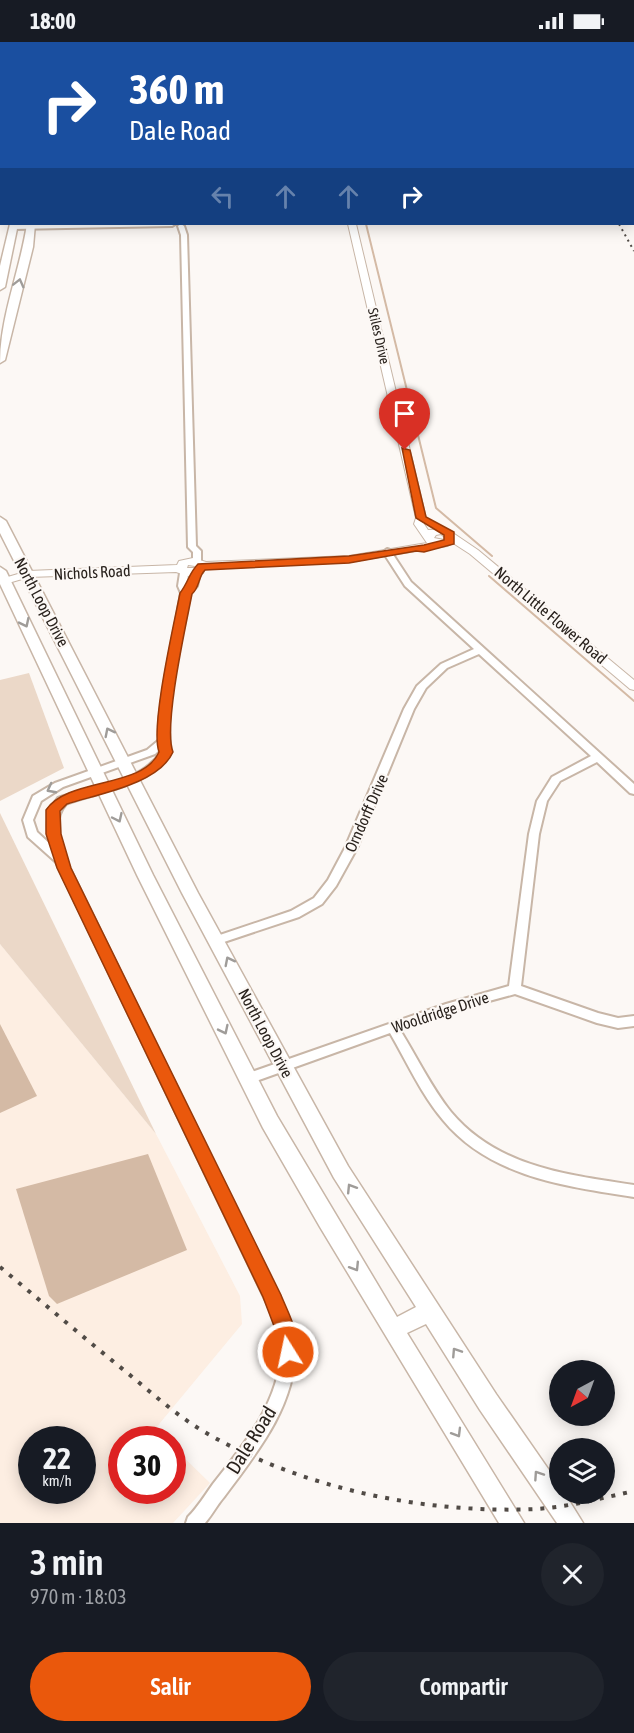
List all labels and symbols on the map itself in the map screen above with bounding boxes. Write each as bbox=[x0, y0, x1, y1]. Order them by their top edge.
one-way arrow bbox=[12, 278, 25, 288]
street label: Stiles Drive bbox=[365, 306, 393, 366]
pin bbox=[379, 388, 430, 450]
street label: North Loop Drive bbox=[10, 554, 73, 650]
street label: Nichols Road bbox=[53, 561, 131, 583]
street label: North Little Flower Road bbox=[491, 563, 611, 667]
one-way arrow bbox=[18, 617, 30, 628]
one-way arrow bbox=[105, 728, 117, 739]
street label: Orndorff Drive bbox=[341, 771, 391, 855]
one-way arrow bbox=[47, 782, 57, 793]
one-way arrow bbox=[111, 812, 123, 823]
one-way arrow bbox=[224, 956, 236, 967]
street label: North Loop Drive bbox=[234, 985, 297, 1081]
street label: Wooldridge Drive bbox=[389, 988, 491, 1037]
one-way arrow bbox=[216, 1024, 228, 1035]
one-way arrow bbox=[347, 1184, 359, 1194]
one-way arrow bbox=[348, 1261, 360, 1271]
position arrow bbox=[256, 1320, 320, 1384]
one-way arrow bbox=[452, 1348, 463, 1359]
north arrow bbox=[549, 1360, 615, 1426]
street label: Dale Road bbox=[221, 1402, 280, 1478]
speed limit sign: 30 bbox=[108, 1426, 186, 1504]
one-way arrow bbox=[450, 1427, 461, 1437]
one-way arrow bbox=[534, 1470, 545, 1481]

